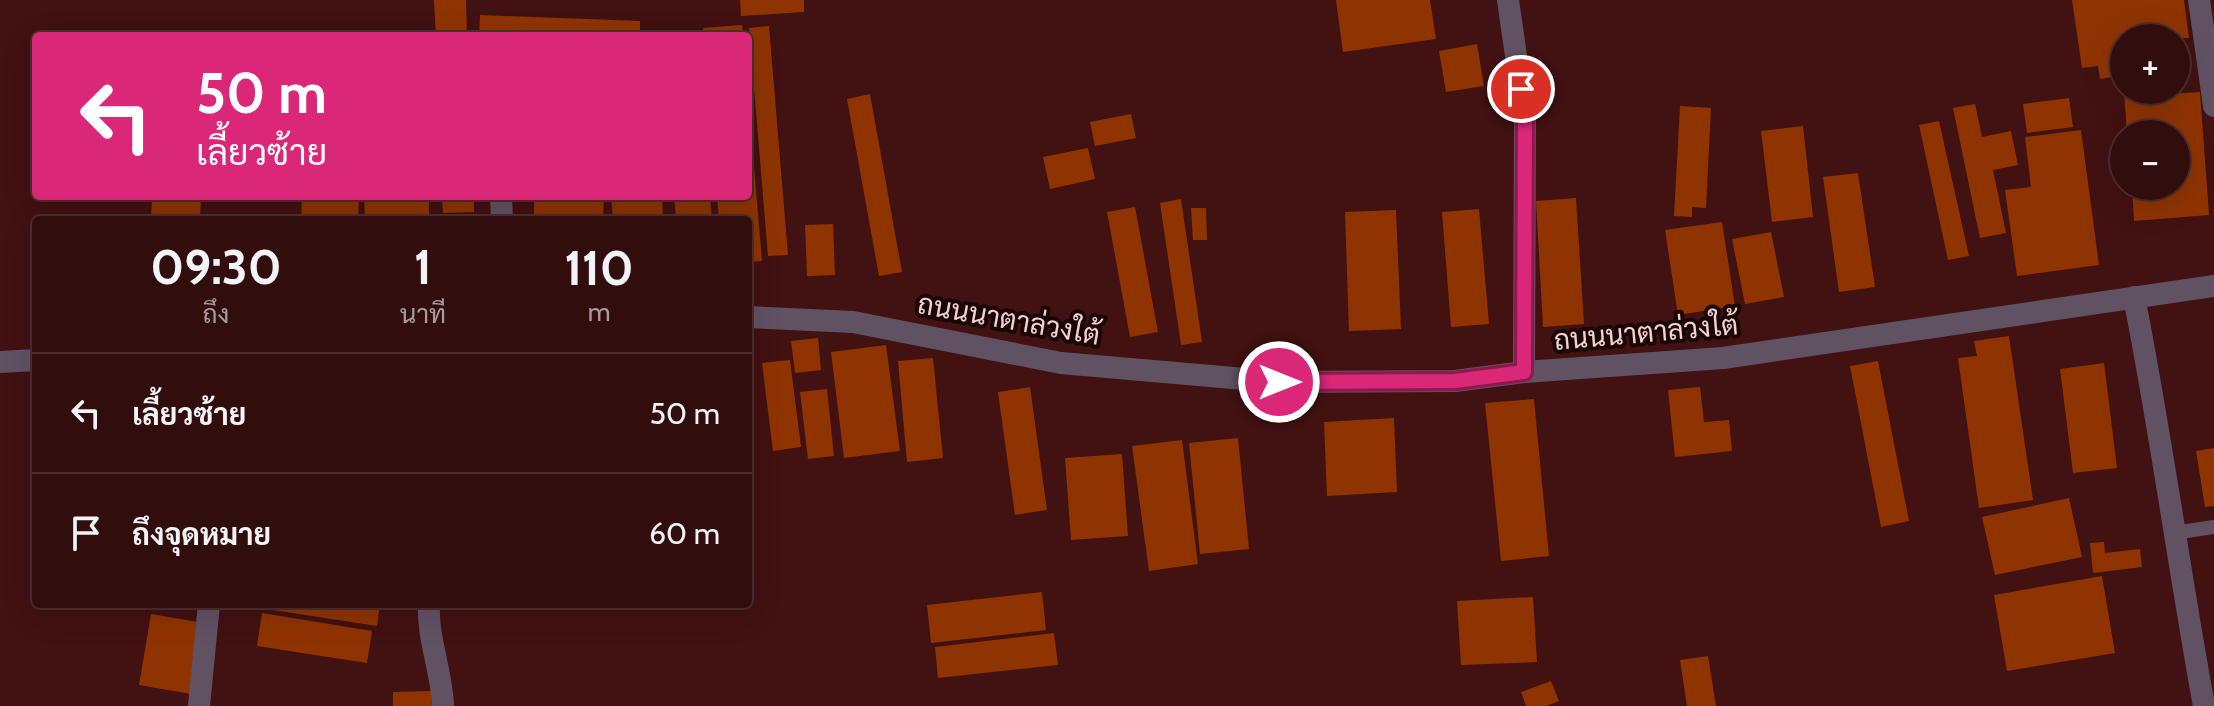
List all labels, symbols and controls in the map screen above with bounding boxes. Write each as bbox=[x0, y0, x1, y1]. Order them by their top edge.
map controls bbox=[2110, 24, 2190, 200]
button: + bbox=[2110, 24, 2190, 104]
pin bbox=[1487, 55, 1555, 123]
text: 50 m bbox=[196, 59, 327, 127]
icon: left bbox=[64, 64, 168, 168]
icon: arrive bbox=[1499, 67, 1543, 111]
button: − bbox=[2110, 120, 2190, 200]
text: เลี้ยวซ้าย bbox=[196, 130, 327, 174]
text: 09:30 bbox=[150, 238, 282, 296]
text: 1 bbox=[414, 238, 432, 296]
text: 110 bbox=[564, 239, 634, 297]
street label: ถนนนาตาล่วงใต้ bbox=[915, 284, 1104, 352]
text: m bbox=[588, 296, 610, 328]
text: ถึง bbox=[202, 298, 229, 330]
text: นาที bbox=[400, 298, 446, 330]
street label: ถนนนาตาล่วงใต้ bbox=[1552, 305, 1740, 357]
position arrow bbox=[1237, 340, 1321, 424]
icon: left bbox=[64, 391, 108, 435]
text: 50 m bbox=[650, 395, 720, 432]
text: เลี้ยวซ้าย bbox=[132, 396, 246, 433]
icon: arrive bbox=[64, 511, 108, 555]
text: 60 m bbox=[649, 515, 720, 552]
text: ถึงจุดหมาย bbox=[132, 516, 271, 553]

